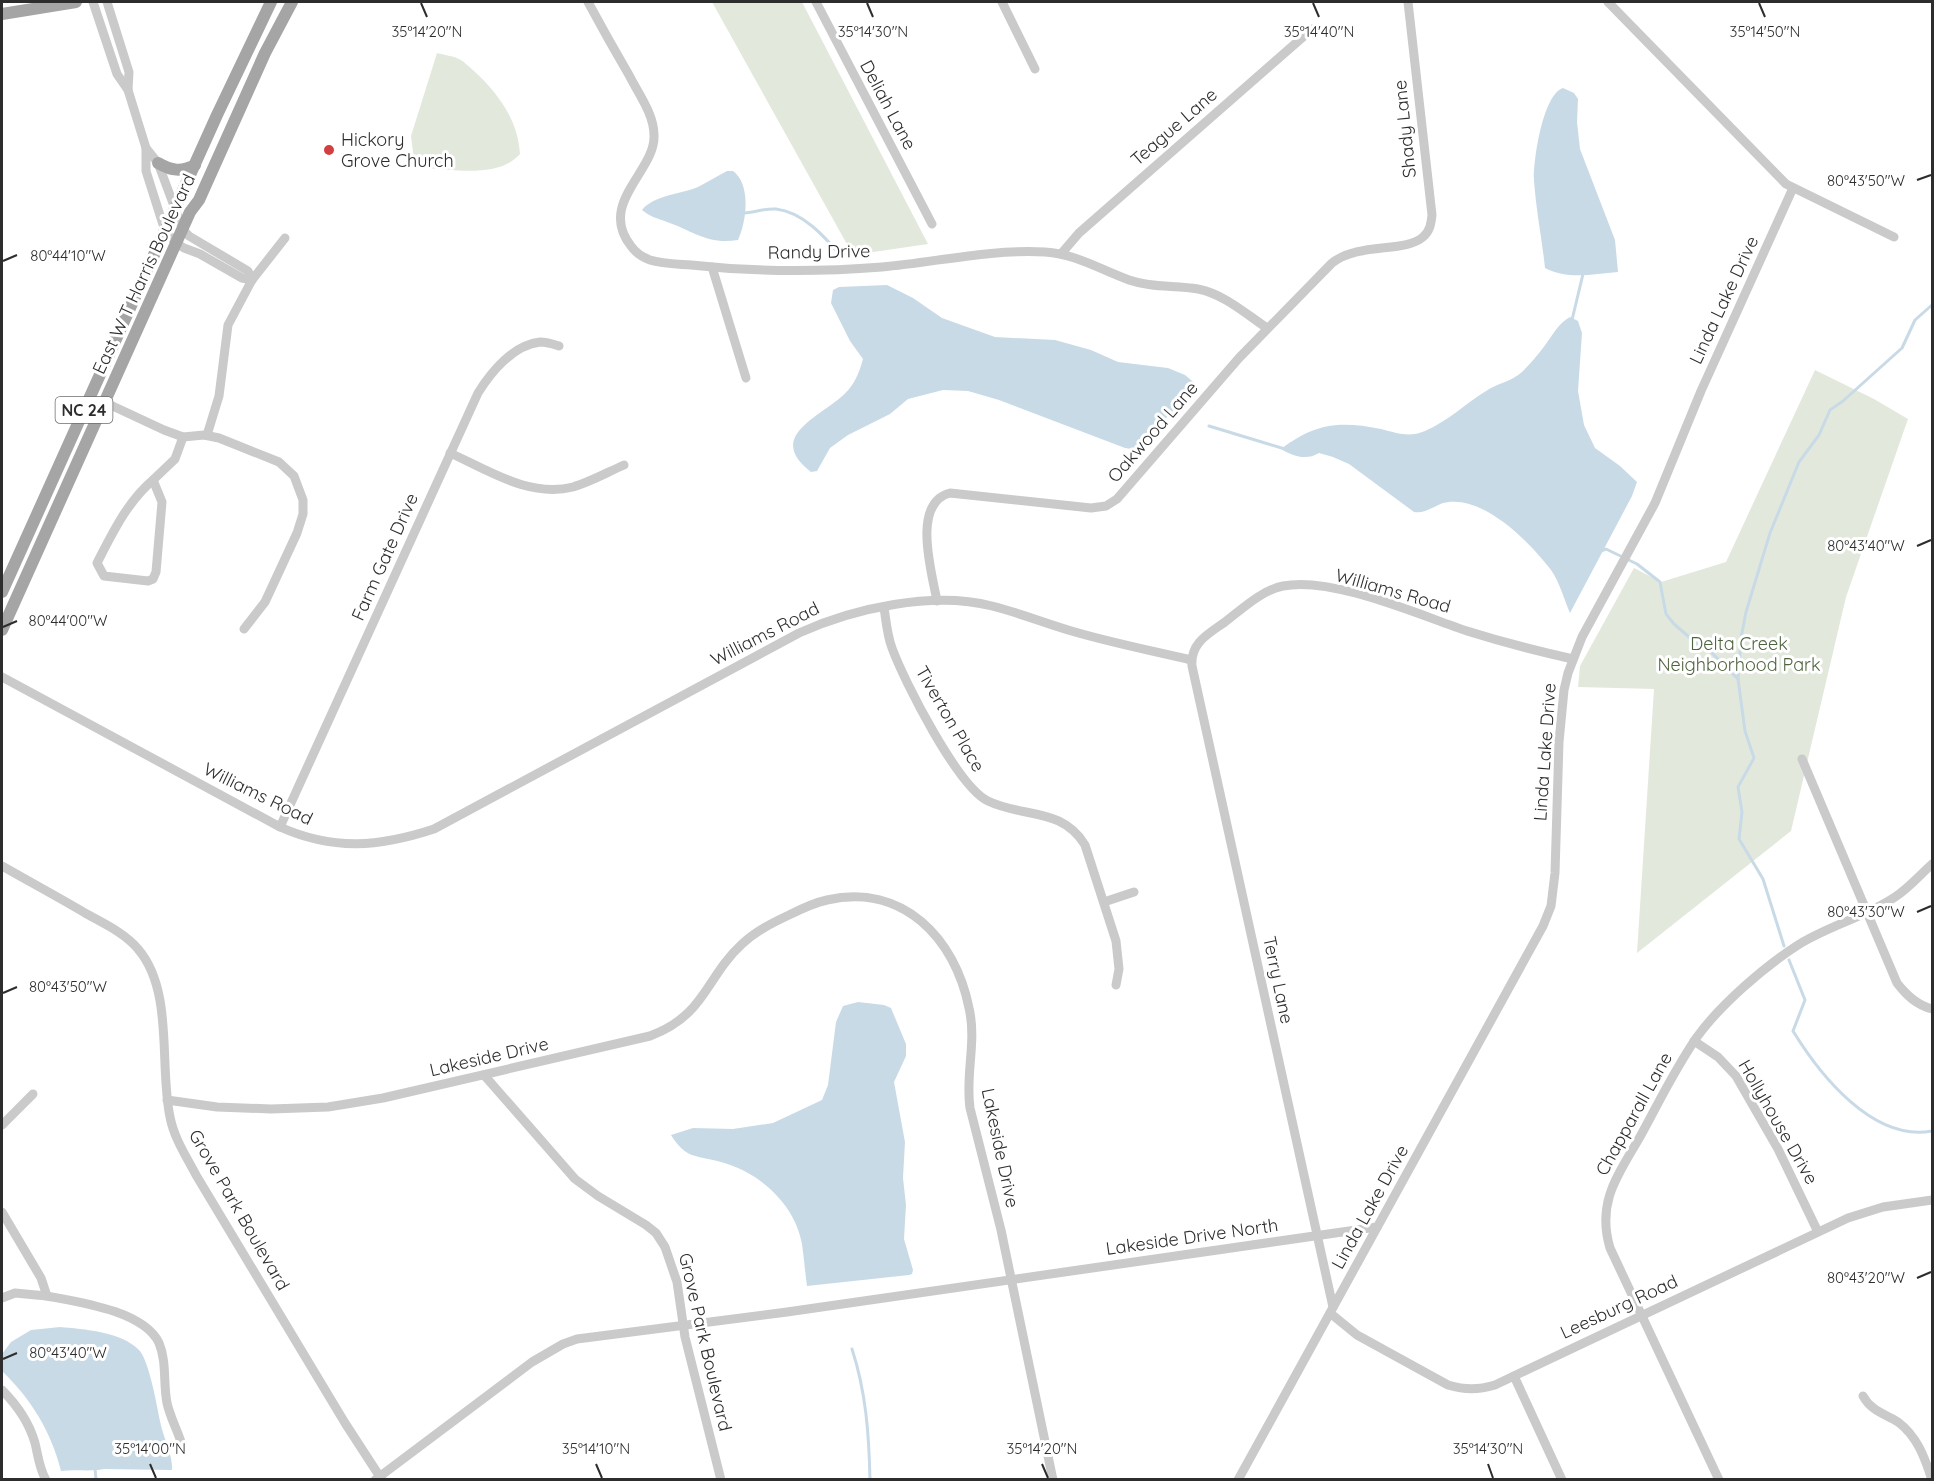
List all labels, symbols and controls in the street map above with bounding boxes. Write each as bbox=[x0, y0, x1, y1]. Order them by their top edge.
text: 35°14'20"N bbox=[391, 22, 463, 41]
text: 35°14'30"N bbox=[838, 22, 908, 41]
text: 35°14'40"N bbox=[1284, 22, 1354, 41]
text: 35°14'50"N bbox=[1730, 22, 1800, 41]
street label: Deliah Lane bbox=[855, 56, 922, 154]
street label: Shady Lane bbox=[1388, 79, 1421, 179]
street label: Teague Lane bbox=[1126, 83, 1222, 171]
place label: Hickory Grove Church bbox=[341, 128, 454, 172]
marker: Hickory Grove Church bbox=[322, 143, 336, 157]
street label: East W T Harris Boulevard bbox=[87, 170, 200, 378]
text: 80°43'50"W bbox=[1827, 171, 1906, 190]
street label: Linda Lake Drive bbox=[1684, 232, 1763, 368]
street label: Randy Drive bbox=[767, 239, 871, 264]
text: 80°44'10"W bbox=[30, 246, 106, 265]
street label: Oakwood Lane bbox=[1102, 376, 1203, 487]
road number: NC 24 bbox=[56, 397, 112, 423]
street label: Farm Gate Drive bbox=[346, 489, 423, 624]
text: 80°43'40"W bbox=[1827, 536, 1905, 555]
street label: Williams Road bbox=[1333, 563, 1453, 618]
street label: Williams Road bbox=[707, 596, 823, 671]
text: 80°44'00"W bbox=[29, 611, 108, 630]
park label: Delta Creek Neighborhood Park bbox=[1657, 632, 1821, 676]
street label: Tiverton Place bbox=[911, 662, 990, 776]
street label: Linda Lake Drive bbox=[1528, 682, 1561, 822]
street label: Williams Road bbox=[200, 757, 317, 830]
text: 80°43'30"W bbox=[1827, 902, 1905, 921]
street label: Terry Lane bbox=[1258, 934, 1299, 1026]
text: 80°43'50"W bbox=[29, 977, 108, 996]
street label: Lakeside Drive bbox=[427, 1032, 551, 1081]
street label: Chapparall Lane bbox=[1590, 1048, 1677, 1179]
street label: Hollyhouse Drive bbox=[1733, 1055, 1823, 1188]
street label: Lakeside Drive bbox=[977, 1086, 1024, 1210]
street label: Grove Park Boulevard bbox=[184, 1125, 295, 1294]
street label: Linda Lake Drive bbox=[1326, 1141, 1413, 1273]
street label: Lakeside Drive North bbox=[1104, 1213, 1280, 1260]
street label: Grove Park Boulevard bbox=[674, 1251, 737, 1433]
text: 80°43'20"W bbox=[1827, 1268, 1906, 1287]
street label: Leesburg Road bbox=[1556, 1269, 1681, 1344]
text: 80°43'40"W bbox=[29, 1343, 107, 1362]
text: 35°14'00"N bbox=[114, 1439, 186, 1458]
text: 35°14'10"N bbox=[562, 1439, 630, 1458]
text: 35°14'20"N bbox=[1006, 1439, 1078, 1458]
text: 35°14'30"N bbox=[1453, 1439, 1523, 1458]

